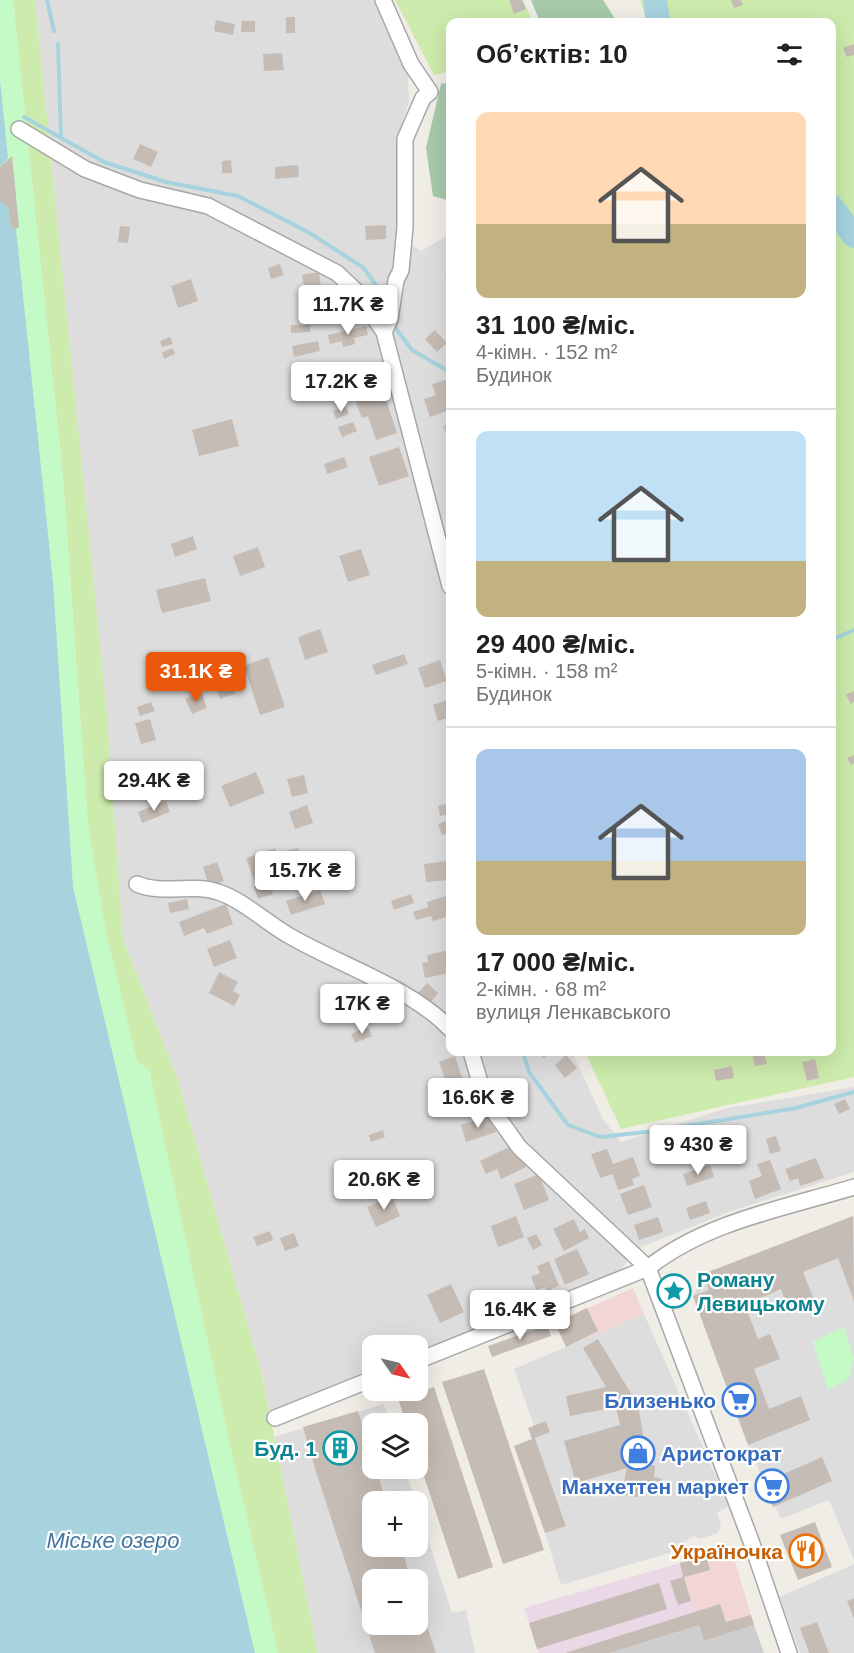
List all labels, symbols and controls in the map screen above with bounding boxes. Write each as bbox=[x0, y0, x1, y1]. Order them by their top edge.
icon: filters bbox=[773, 38, 806, 71]
text: Об’єктів: 10 bbox=[476, 39, 628, 69]
icon: home bbox=[587, 151, 695, 259]
pin: 11.7K ₴ bbox=[293, 285, 403, 336]
text: 11.7K ₴ bbox=[312, 293, 384, 315]
text: 31 100 ₴/міс. bbox=[476, 310, 635, 340]
text: 4-кімн. · 152 m² bbox=[476, 341, 617, 363]
pin: 17.2K ₴ bbox=[286, 362, 396, 413]
text: Будинок bbox=[476, 364, 552, 386]
text: 17.2K ₴ bbox=[305, 370, 377, 392]
icon: home bbox=[587, 470, 695, 578]
text: 29 400 ₴/міс. bbox=[476, 629, 635, 659]
pin: 31.1K ₴ bbox=[141, 652, 251, 703]
text: 31.1K ₴ bbox=[160, 660, 232, 682]
text: 5-кімн. · 158 m² bbox=[476, 660, 617, 682]
text: Будинок bbox=[476, 683, 552, 705]
pin: 29.4K ₴ bbox=[99, 761, 209, 812]
text: 29.4K ₴ bbox=[118, 769, 190, 791]
icon: home bbox=[587, 788, 695, 896]
pin: 15.7K ₴ bbox=[250, 851, 360, 902]
text: 15.7K ₴ bbox=[269, 859, 341, 881]
text: 17 000 ₴/міс. bbox=[476, 947, 635, 977]
text: 2-кімн. · 68 m² bbox=[476, 978, 606, 1000]
pin: 17K ₴ bbox=[320, 984, 404, 1035]
text: 17K ₴ bbox=[334, 992, 390, 1014]
text: вулиця Ленкавського bbox=[476, 1001, 671, 1023]
pin: 16.6K ₴ bbox=[423, 1078, 533, 1129]
text: 16.6K ₴ bbox=[442, 1086, 514, 1108]
pin: 9 430 ₴ bbox=[643, 1125, 753, 1176]
text: 9 430 ₴ bbox=[664, 1133, 732, 1155]
pin: 20.6K ₴ bbox=[329, 1160, 439, 1211]
text: 20.6K ₴ bbox=[348, 1168, 420, 1190]
place label: Роману Левицькому bbox=[697, 1268, 825, 1315]
place icon: Роману Левицькому bbox=[656, 1273, 692, 1309]
pin: 16.4K ₴ bbox=[465, 1290, 575, 1341]
text: 16.4K ₴ bbox=[484, 1298, 556, 1320]
north arrow bbox=[362, 1335, 428, 1401]
map controls bbox=[362, 1335, 428, 1635]
supermarket icon: Близенько bbox=[721, 1382, 757, 1418]
place label: Близенько bbox=[604, 1389, 716, 1412]
button: layers bbox=[362, 1413, 428, 1479]
building icon: Буд. 1 bbox=[322, 1430, 358, 1466]
shop icon: Аристократ bbox=[620, 1435, 656, 1471]
place label: Буд. 1 bbox=[254, 1437, 317, 1460]
place label: Аристократ bbox=[661, 1442, 782, 1465]
supermarket icon: Манхеттен маркет bbox=[754, 1468, 790, 1504]
place label: Манхеттен маркет bbox=[562, 1475, 749, 1498]
button: + bbox=[362, 1491, 428, 1557]
water label: Міське озеро bbox=[46, 1528, 180, 1553]
restaurant icon: Україночка bbox=[788, 1533, 824, 1569]
place label: Україночка bbox=[670, 1540, 783, 1563]
button: − bbox=[362, 1569, 428, 1635]

